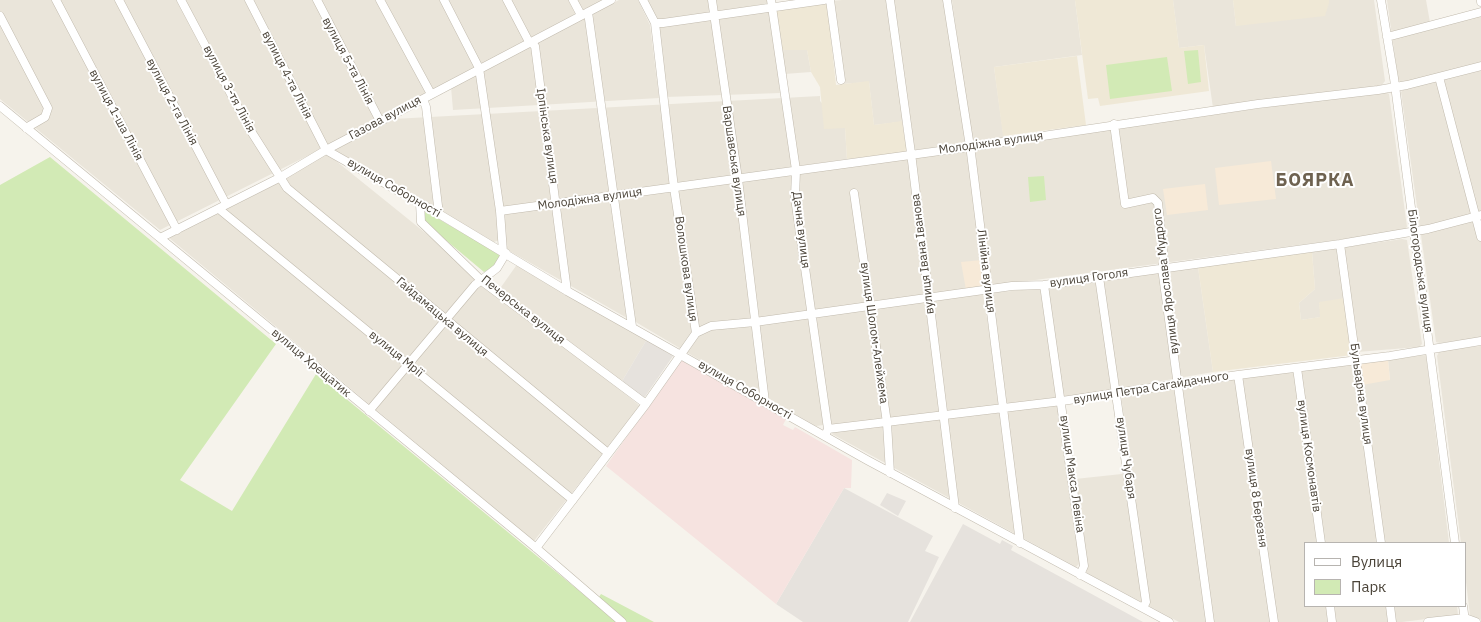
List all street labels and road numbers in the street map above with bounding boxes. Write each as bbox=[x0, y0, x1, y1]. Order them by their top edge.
street label: вулиця 5-та Лінія bbox=[319, 15, 377, 107]
street label: вулиця 4-та Лінія bbox=[259, 29, 315, 121]
street label: вулиця 3-тя Лінія bbox=[200, 43, 258, 135]
street label: вулиця 2-га Лінія bbox=[143, 56, 201, 148]
street label: вулиця 1-ша Лінія bbox=[86, 67, 146, 163]
street label: Ірпінська вулиця bbox=[533, 87, 561, 185]
street label: Газова вулиця bbox=[346, 93, 424, 143]
street label: Варшавська вулиця bbox=[719, 105, 749, 217]
street label: Молодіжна вулиця bbox=[938, 129, 1044, 157]
street label: вулиця Соборності bbox=[345, 155, 443, 221]
street label: Молодіжна вулиця bbox=[537, 185, 643, 213]
street label: Дачна вулиця bbox=[789, 191, 813, 269]
street label: вулиця Івана Іванова bbox=[908, 193, 938, 315]
street label: вулиця Ярослава Мудрого bbox=[1150, 207, 1182, 355]
street label: Білогородська вулиця bbox=[1404, 208, 1436, 334]
street label: Волошкова вулиця bbox=[671, 215, 701, 323]
street label: Лінійна вулиця bbox=[974, 228, 998, 314]
street label: вулиця Шолом-Алейхема bbox=[857, 261, 891, 405]
street label: вулиця Гоголя bbox=[1049, 265, 1129, 291]
street label: Печерська вулиця bbox=[478, 273, 568, 347]
street label: Гайдамацька вулиця bbox=[393, 274, 491, 360]
street label: вулиця Хрещатик bbox=[268, 326, 354, 400]
street label: вулиця Мрії bbox=[366, 328, 426, 380]
street label: Бульварна вулиця bbox=[1347, 342, 1375, 446]
street label: вулиця Соборності bbox=[696, 357, 794, 423]
street label: вулиця Петра Сагайдачного bbox=[1072, 369, 1230, 407]
street label: вулиця Космонавтів bbox=[1294, 399, 1324, 513]
street label: вулиця Макса Левіна bbox=[1057, 414, 1087, 534]
street label: вулиця Чубаря bbox=[1113, 416, 1139, 500]
street label: вулиця 8 Березня bbox=[1242, 447, 1270, 549]

